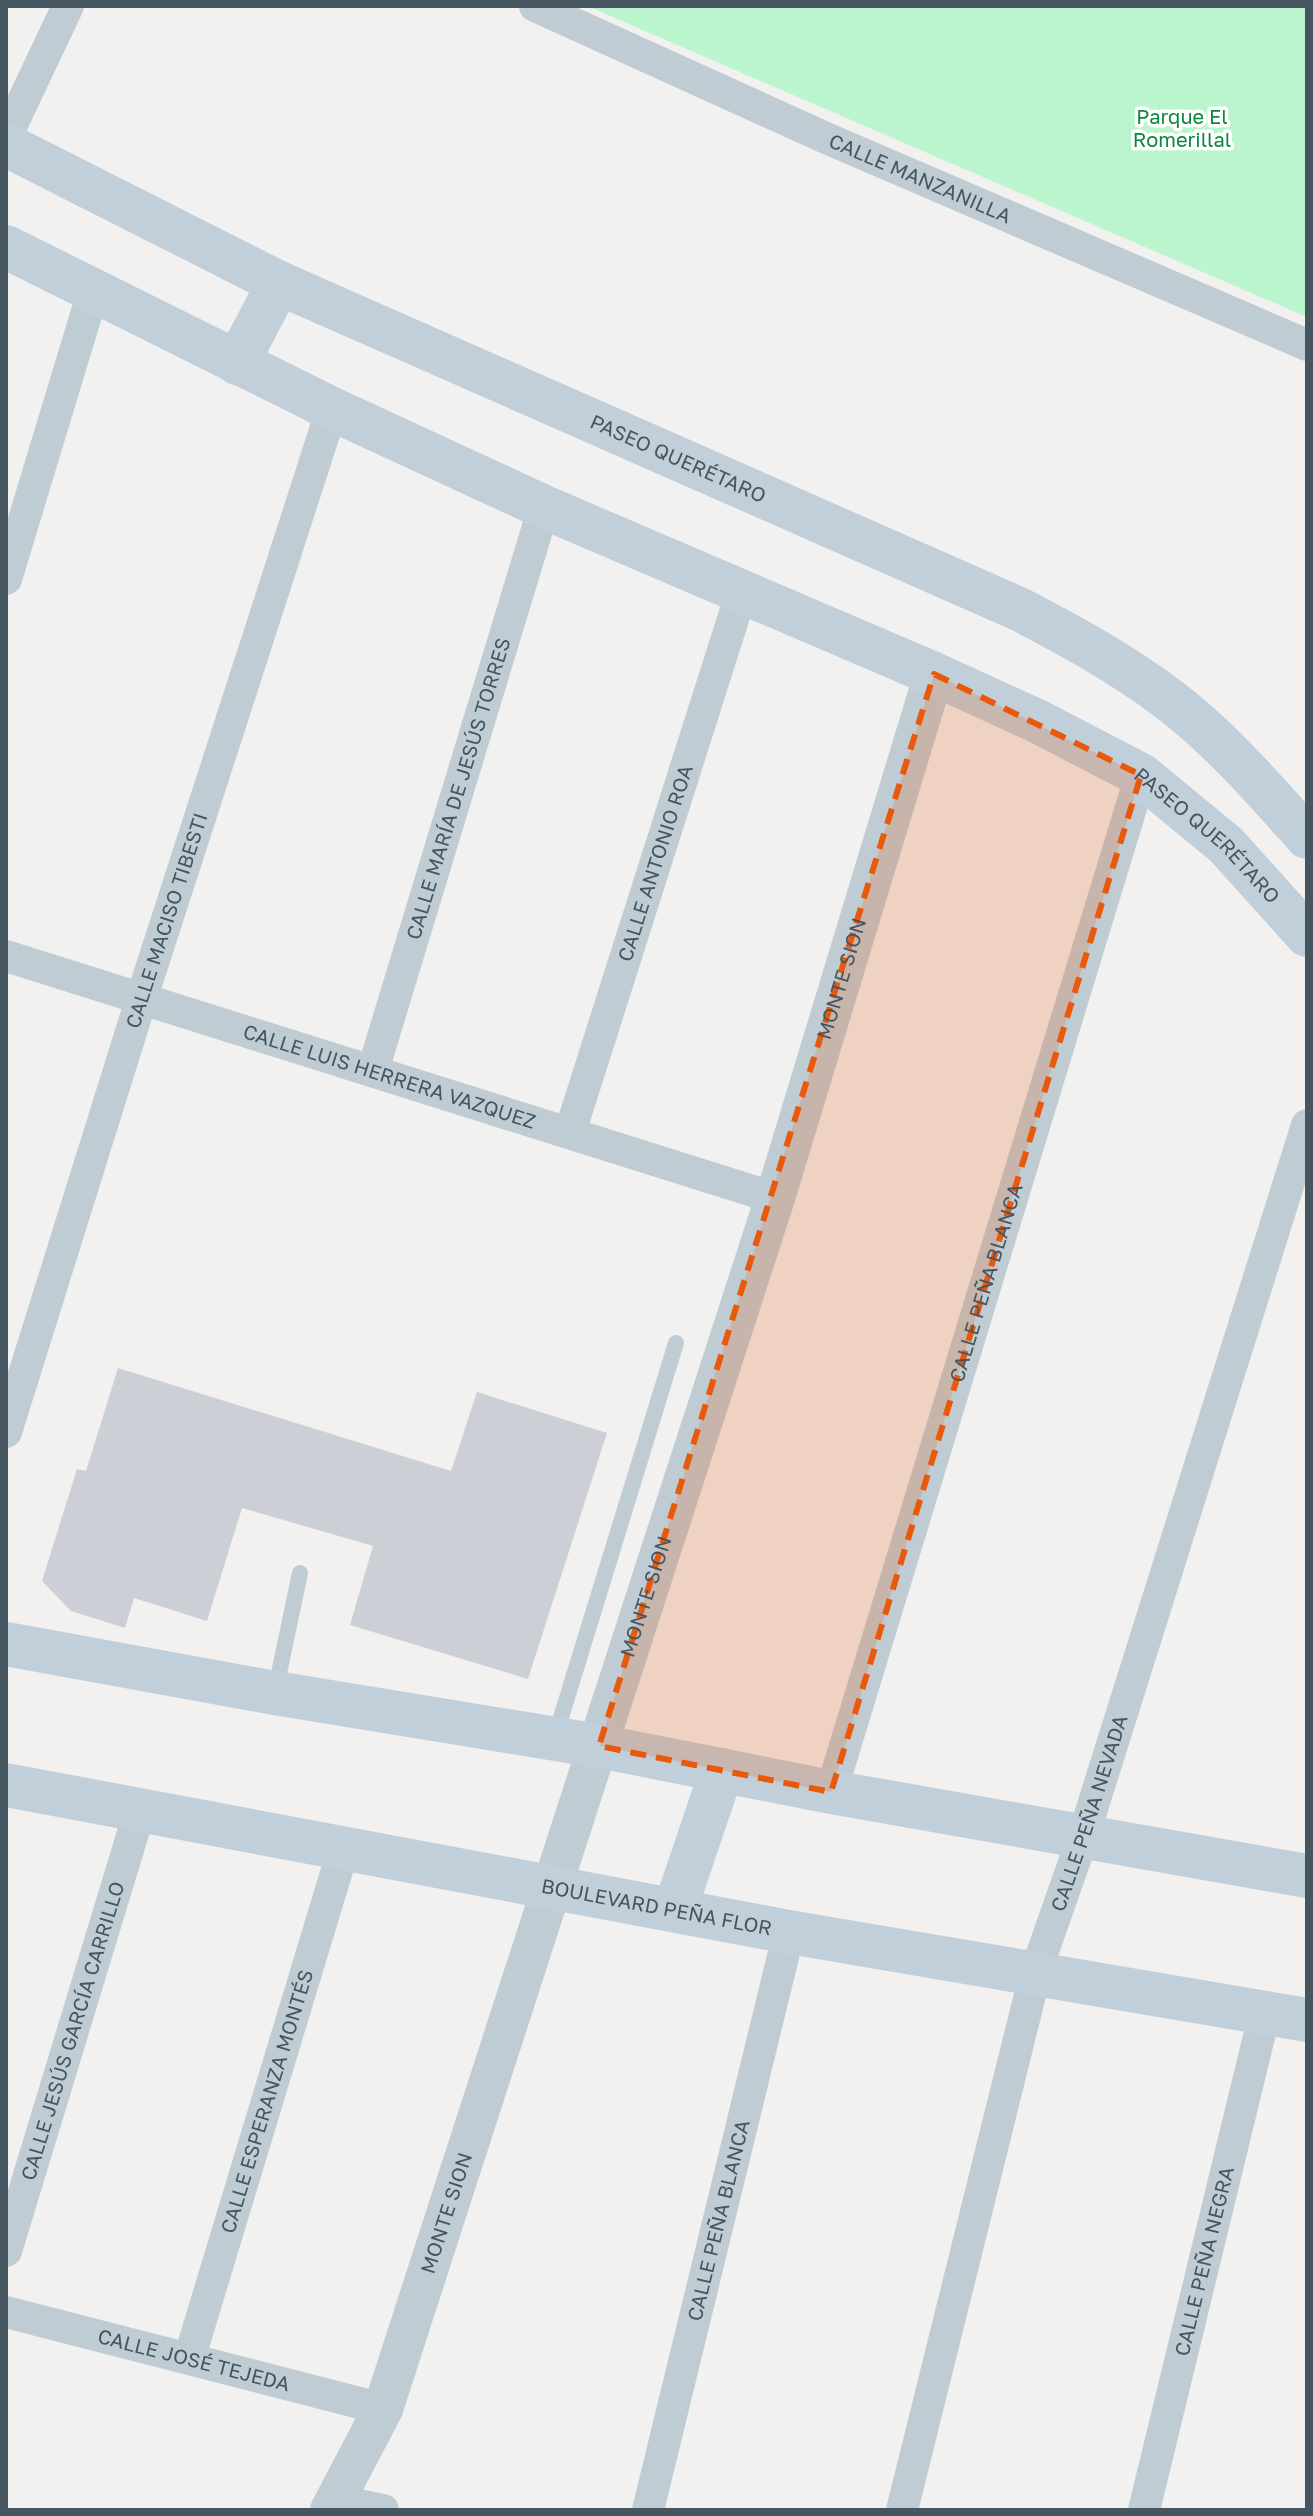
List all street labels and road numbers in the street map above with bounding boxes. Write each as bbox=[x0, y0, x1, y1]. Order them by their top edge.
street label: CALLE MANZANILLA bbox=[826, 128, 1015, 227]
street label: PASEO QUERÉTARO bbox=[587, 409, 770, 507]
street label: CALLE MARÍA DE JESÚS TORRES bbox=[400, 635, 515, 942]
street label: CALLE ANTONIO ROA bbox=[612, 762, 697, 964]
street label: PASEO QUERÉTARO bbox=[1130, 762, 1286, 908]
street label: CALLE MACISO TIBESTI bbox=[120, 810, 212, 1031]
street label: MONTE SION bbox=[811, 915, 870, 1042]
street label: CALLE LUIS HERRERA VAZQUEZ bbox=[240, 1018, 539, 1133]
street label: CALLE PEÑA BLANCA bbox=[944, 1181, 1027, 1385]
street label: MONTE SION bbox=[614, 1533, 676, 1660]
street label: CALLE PEÑA NEVADA bbox=[1045, 1712, 1132, 1914]
street label: BOULEVARD PEÑA FLOR bbox=[540, 1873, 774, 1940]
street label: CALLE JESÚS GARCÍA CARRILLO bbox=[15, 1878, 129, 2183]
street label: CALLE ESPERANZA MONTÉS bbox=[215, 1966, 317, 2236]
street label: CALLE PEÑA BLANCA bbox=[682, 2117, 754, 2323]
street label: MONTE SION bbox=[415, 2149, 476, 2276]
street label: CALLE PEÑA NEGRA bbox=[1169, 2164, 1238, 2358]
street label: CALLE JOSÉ TEJEDA bbox=[96, 2323, 293, 2396]

